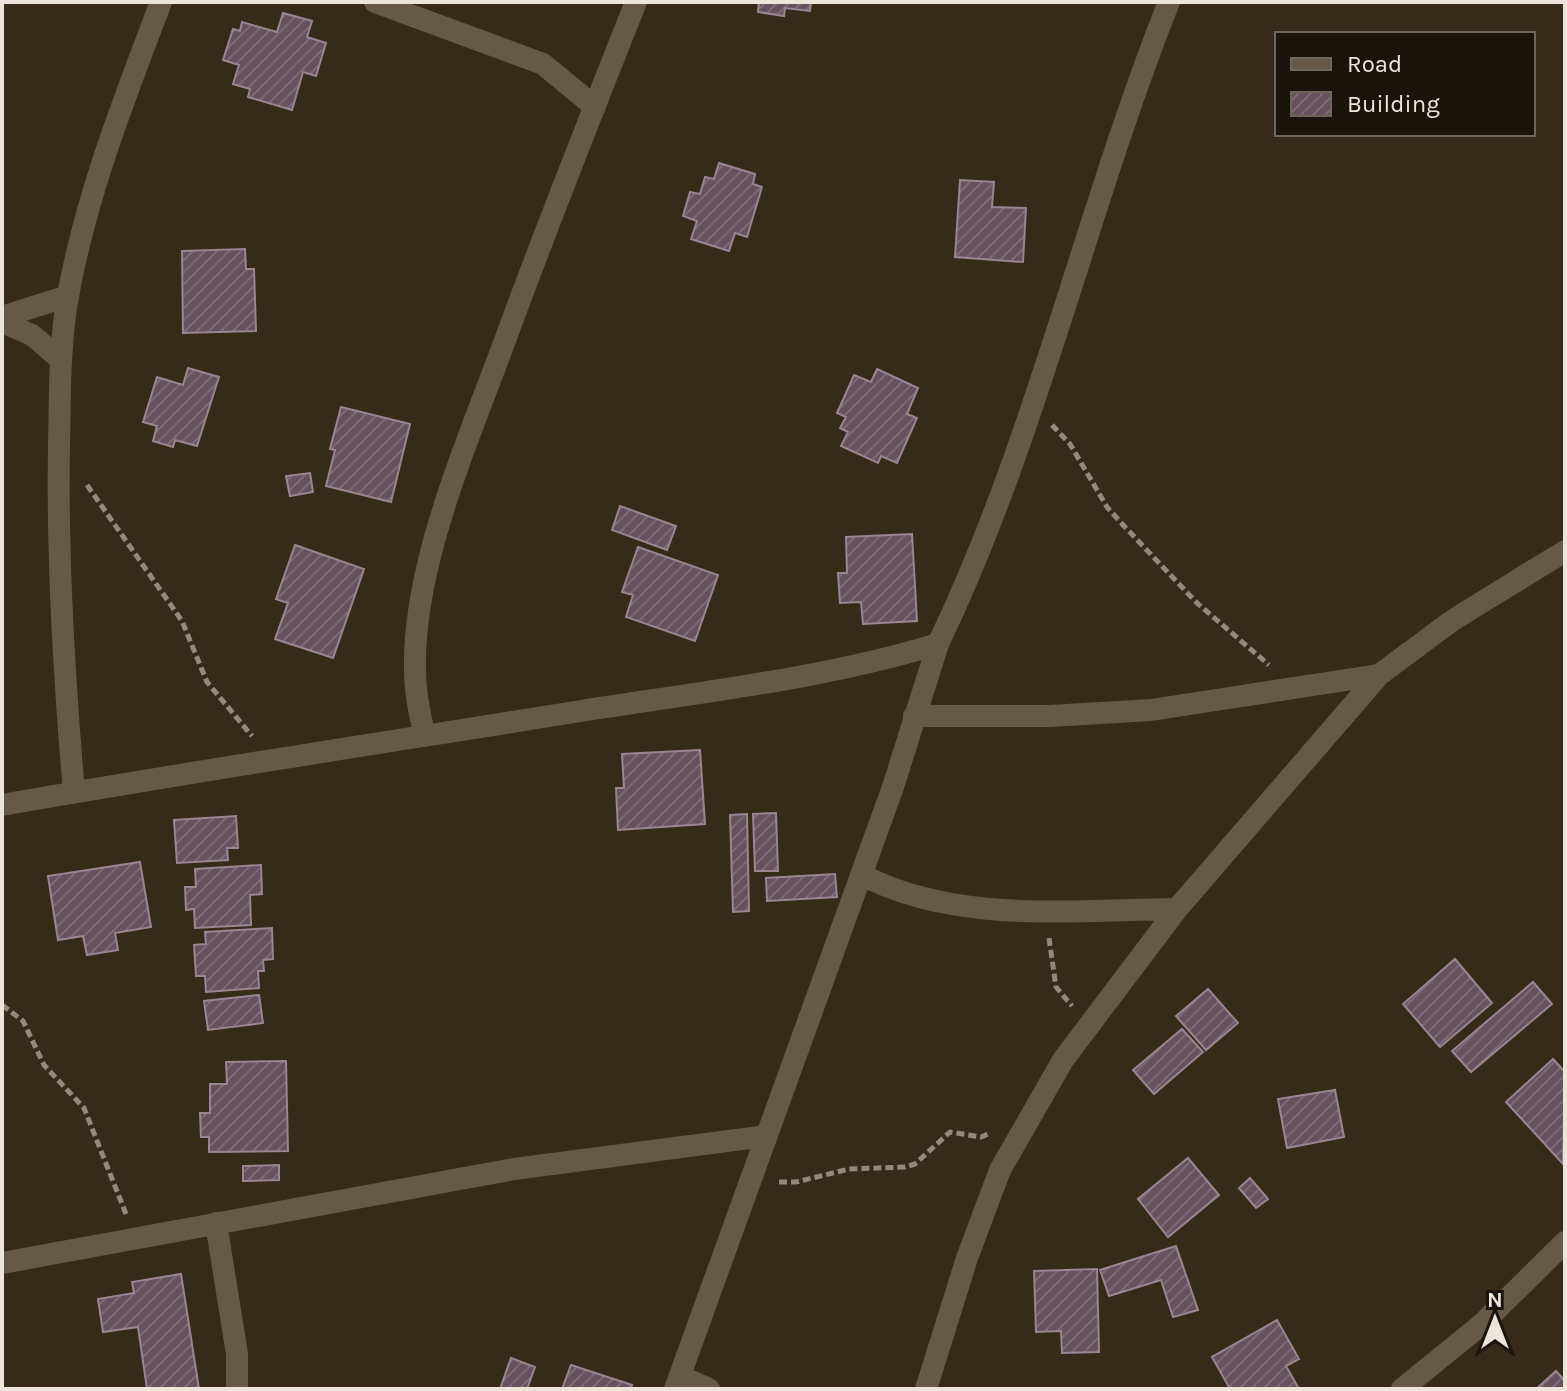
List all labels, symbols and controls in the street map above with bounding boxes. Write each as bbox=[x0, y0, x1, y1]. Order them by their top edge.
legend bbox=[1275, 32, 1535, 136]
text: Road bbox=[1347, 50, 1402, 78]
text: Building bbox=[1347, 90, 1440, 118]
north arrow bbox=[1455, 1279, 1535, 1359]
text: N bbox=[1487, 1287, 1503, 1313]

